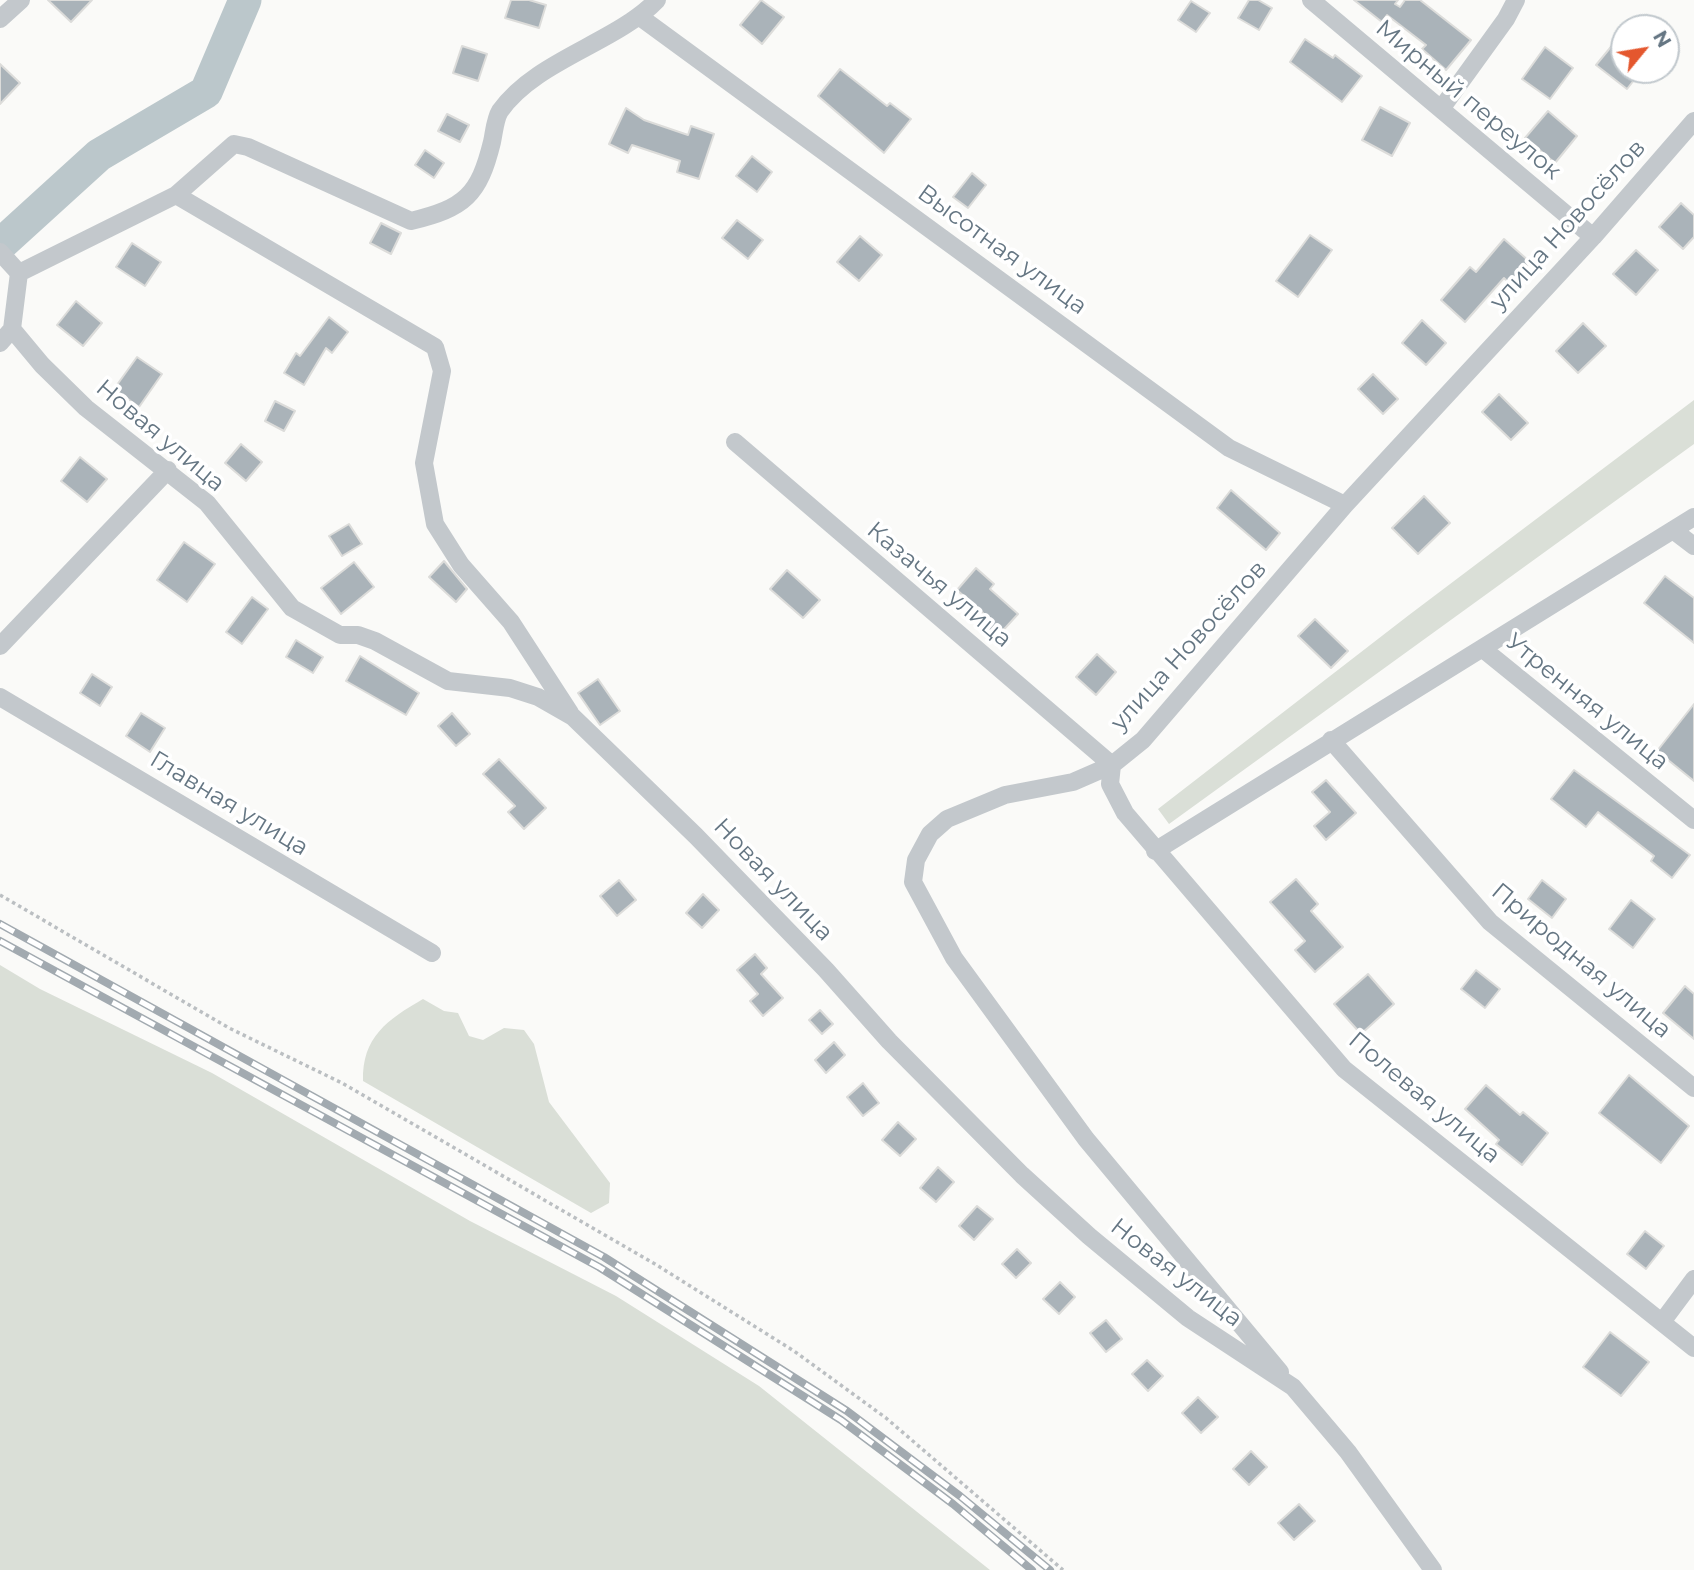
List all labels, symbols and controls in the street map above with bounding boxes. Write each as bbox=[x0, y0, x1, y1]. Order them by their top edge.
street label: Мирный переулок bbox=[1369, 14, 1567, 186]
north arrow bbox=[1610, 14, 1680, 84]
text: N bbox=[1648, 27, 1676, 52]
street label: улица Новосёлов bbox=[1484, 134, 1652, 316]
street label: Высотная улица bbox=[912, 179, 1092, 321]
street label: Новая улица bbox=[90, 374, 230, 498]
street label: Казачья улица bbox=[861, 516, 1017, 654]
street label: улица Новосёлов bbox=[1105, 555, 1273, 737]
street label: Утренняя улица bbox=[1500, 628, 1674, 776]
street label: Главная улица bbox=[145, 745, 313, 863]
street label: Новая улица bbox=[707, 813, 839, 947]
street label: Природная улица bbox=[1485, 877, 1677, 1045]
street label: Полевая улица bbox=[1342, 1026, 1506, 1170]
street label: Новая улица bbox=[1104, 1213, 1248, 1333]

